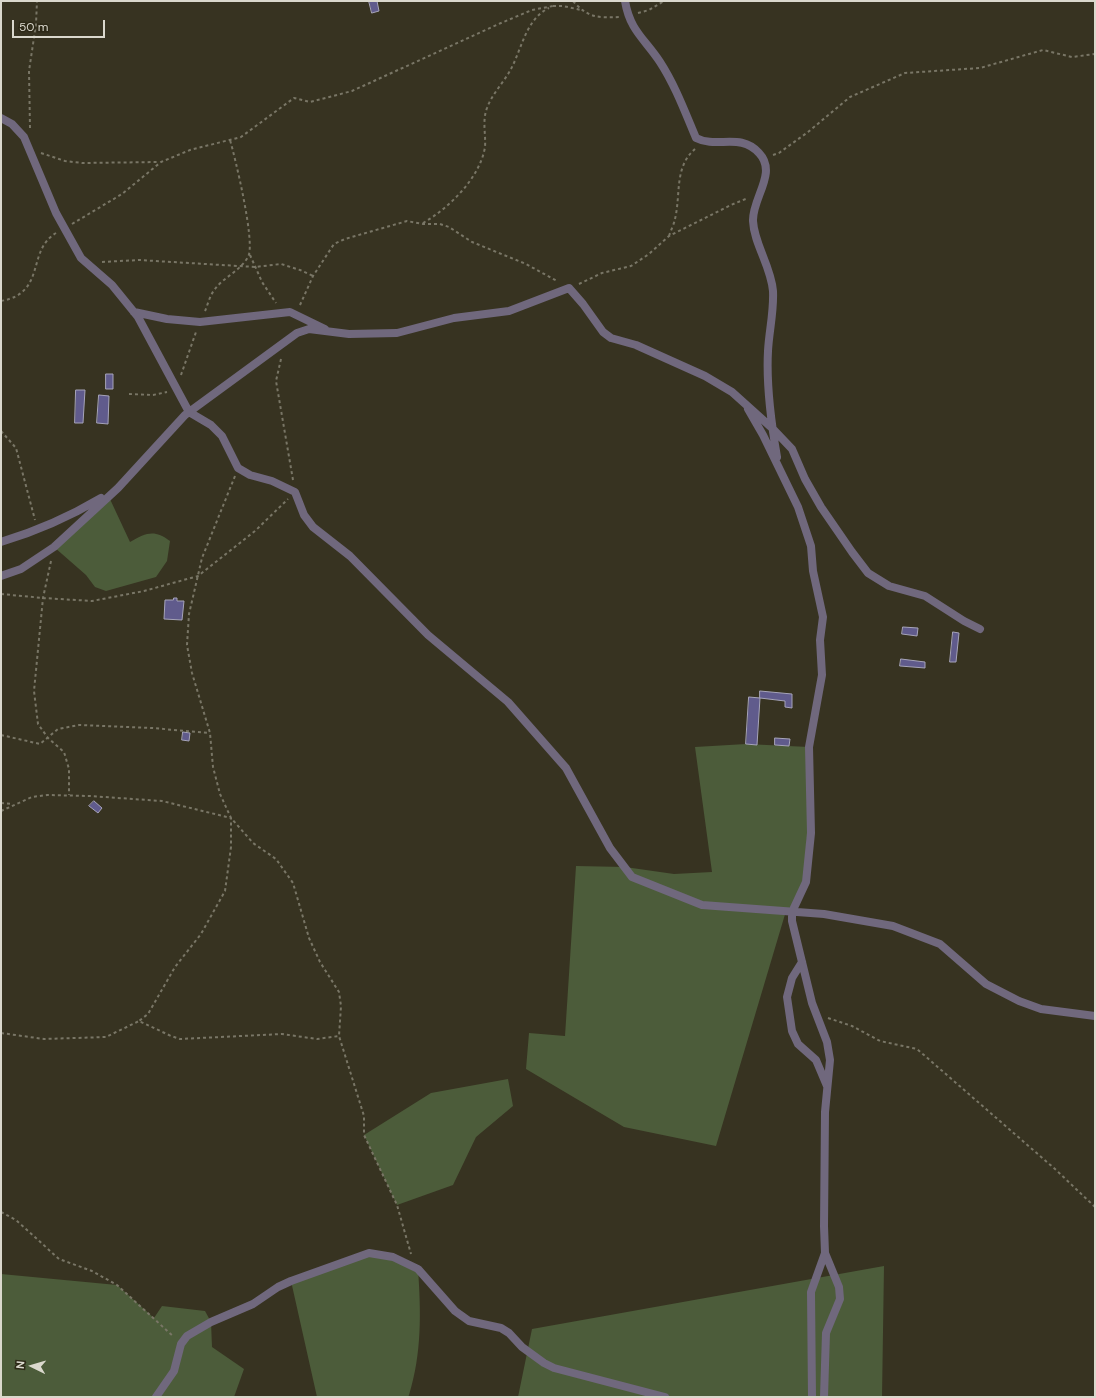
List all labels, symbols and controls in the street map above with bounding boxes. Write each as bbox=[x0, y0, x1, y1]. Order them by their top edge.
scale bar bbox=[14, 12, 107, 38]
text: 50 m bbox=[19, 19, 48, 35]
north arrow bbox=[12, 1346, 52, 1386]
text: N bbox=[13, 1360, 27, 1370]

